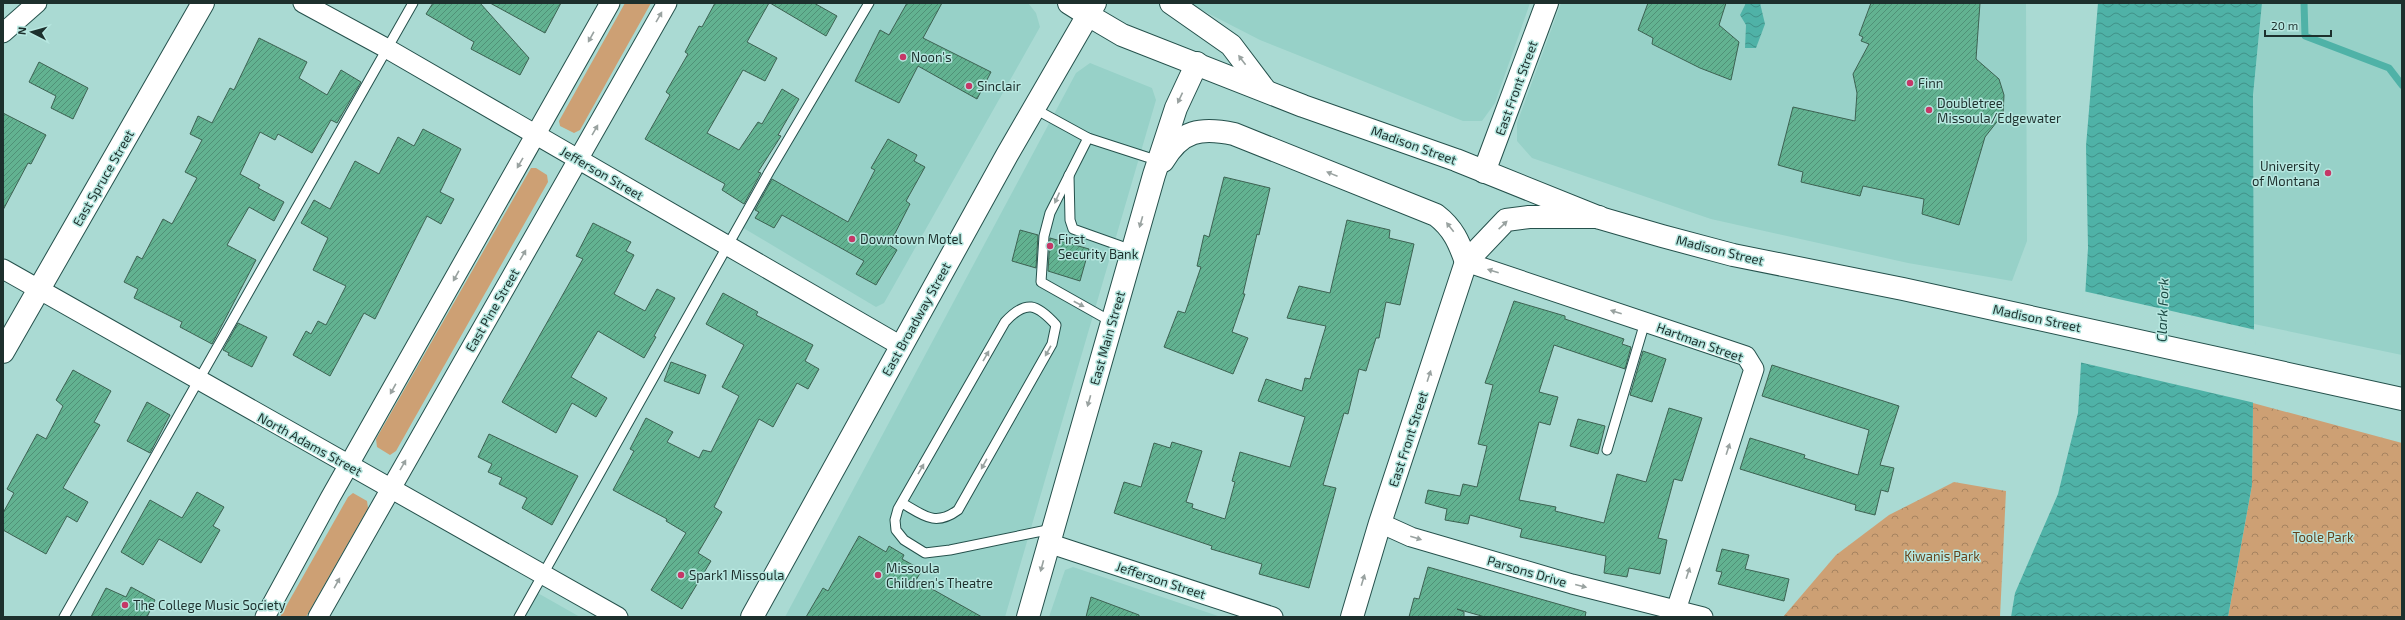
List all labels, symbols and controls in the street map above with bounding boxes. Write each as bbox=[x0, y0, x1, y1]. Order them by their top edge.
one-way arrow bbox=[656, 11, 663, 23]
north arrow bbox=[12, 12, 52, 52]
scale bar bbox=[2265, 12, 2331, 38]
text: 20 m bbox=[2271, 18, 2298, 32]
text: N bbox=[15, 26, 28, 36]
one-way arrow bbox=[587, 31, 594, 43]
street label: East Front Street bbox=[1491, 38, 1541, 138]
place label: Noon's bbox=[911, 49, 952, 65]
marker: Noon's bbox=[898, 52, 908, 62]
one-way arrow bbox=[1238, 55, 1246, 65]
place label: Finn bbox=[1918, 75, 1943, 91]
place label: Sinclair bbox=[977, 78, 1021, 94]
marker: Finn bbox=[1905, 78, 1915, 88]
marker: Sinclair bbox=[964, 81, 974, 91]
one-way arrow bbox=[1177, 92, 1183, 104]
place label: Doubletree Missoula/Edgewater bbox=[1937, 95, 2061, 126]
marker: Doubletree Missoula/Edgewater bbox=[1924, 105, 1934, 115]
street label: Madison Street bbox=[1369, 122, 1459, 168]
one-way arrow bbox=[591, 124, 598, 136]
street label: East Spruce Street bbox=[69, 127, 137, 229]
street label: Jefferson Street bbox=[558, 143, 646, 203]
one-way arrow bbox=[517, 157, 524, 168]
place label: University of Montana bbox=[2252, 158, 2320, 189]
marker: University of Montana bbox=[2323, 168, 2333, 178]
one-way arrow bbox=[1326, 170, 1338, 176]
one-way arrow bbox=[1054, 192, 1060, 204]
one-way arrow bbox=[1138, 216, 1144, 228]
one-way arrow bbox=[1498, 220, 1508, 230]
one-way arrow bbox=[1445, 222, 1454, 233]
place label: Downtown Motel bbox=[860, 231, 962, 247]
place label: First Security Bank bbox=[1058, 231, 1139, 262]
street label: Madison Street bbox=[1675, 231, 1766, 269]
marker: Downtown Motel bbox=[847, 234, 857, 244]
marker: First Security Bank bbox=[1045, 241, 1055, 251]
one-way arrow bbox=[520, 249, 527, 261]
street label: East Broadway Street bbox=[878, 259, 954, 379]
street label: East Pine Street bbox=[462, 266, 522, 354]
one-way arrow bbox=[1486, 268, 1498, 274]
one-way arrow bbox=[453, 270, 460, 282]
water label: Clark Fork bbox=[2152, 278, 2172, 342]
street label: East Main Street bbox=[1086, 289, 1128, 387]
one-way arrow bbox=[1073, 301, 1084, 307]
street label: Madison Street bbox=[1991, 301, 2083, 335]
one-way arrow bbox=[1609, 309, 1621, 315]
street label: Hartman Street bbox=[1654, 319, 1746, 365]
one-way arrow bbox=[1044, 345, 1051, 356]
one-way arrow bbox=[982, 350, 989, 362]
one-way arrow bbox=[1426, 370, 1432, 382]
one-way arrow bbox=[389, 383, 396, 395]
street label: East Front Street bbox=[1385, 389, 1431, 489]
one-way arrow bbox=[1086, 395, 1092, 407]
street label: North Adams Street bbox=[255, 409, 365, 479]
one-way arrow bbox=[1725, 442, 1731, 454]
one-way arrow bbox=[980, 458, 987, 470]
one-way arrow bbox=[400, 459, 407, 471]
one-way arrow bbox=[918, 463, 925, 475]
park label: Toole Park bbox=[2292, 529, 2354, 545]
one-way arrow bbox=[1410, 535, 1422, 541]
park label: Kiwanis Park bbox=[1904, 548, 1980, 564]
street label: Parsons Drive bbox=[1485, 552, 1569, 590]
street label: Jefferson Street bbox=[1114, 558, 1208, 602]
place label: Missoula Children's Theatre bbox=[886, 560, 993, 591]
one-way arrow bbox=[1039, 560, 1045, 572]
one-way arrow bbox=[1685, 566, 1691, 578]
place label: Spark1 Missoula bbox=[689, 567, 785, 583]
marker: Spark1 Missoula bbox=[676, 570, 686, 580]
marker: Missoula Children's Theatre bbox=[873, 570, 883, 580]
one-way arrow bbox=[1360, 573, 1366, 585]
one-way arrow bbox=[333, 577, 340, 589]
one-way arrow bbox=[1576, 583, 1588, 589]
place label: The College Music Society bbox=[133, 597, 286, 613]
marker: The College Music Society bbox=[120, 600, 130, 610]

